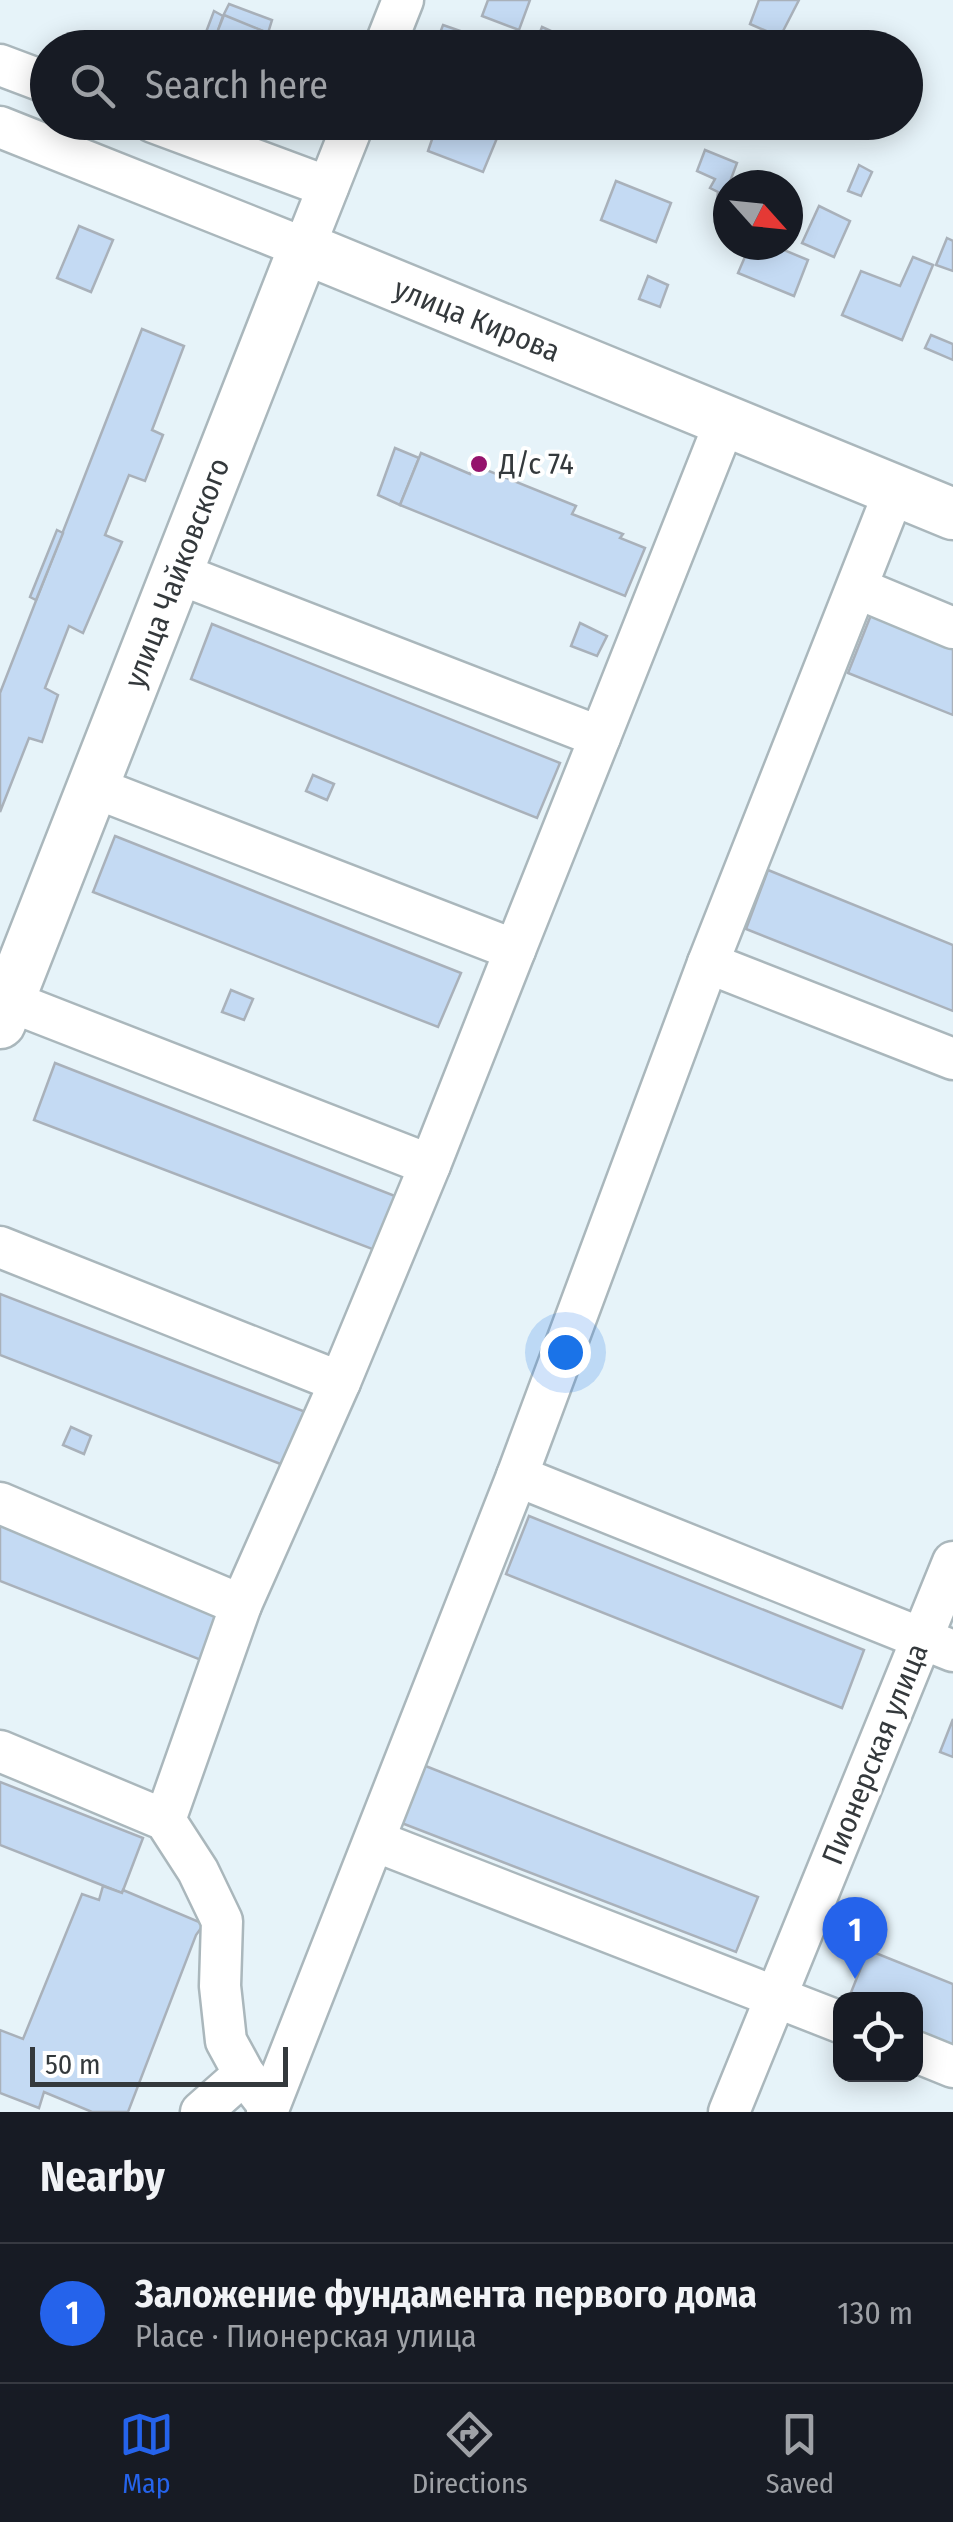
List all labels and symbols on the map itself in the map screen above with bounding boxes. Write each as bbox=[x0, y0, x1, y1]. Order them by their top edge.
north arrow bbox=[713, 170, 803, 260]
street label: улица Кирова bbox=[389, 270, 565, 370]
place label: Д/с 74 bbox=[498, 446, 574, 482]
street label: улица Чайковского bbox=[117, 453, 237, 693]
marker: Д/с 74 bbox=[468, 453, 490, 475]
your location bbox=[540, 1327, 591, 1378]
street label: Пионерская улица bbox=[814, 1638, 936, 1870]
pin: 1 bbox=[822, 1896, 888, 1979]
scale bar bbox=[30, 2042, 288, 2086]

